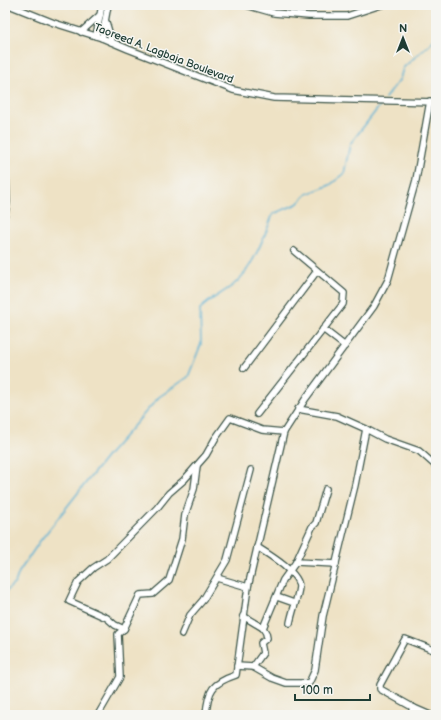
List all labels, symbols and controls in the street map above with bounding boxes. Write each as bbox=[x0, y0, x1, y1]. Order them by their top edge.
north arrow bbox=[383, 18, 423, 58]
street label: Taoreed A. Lagbaja Boulevard bbox=[92, 21, 236, 86]
text: N bbox=[399, 22, 407, 35]
scale bar bbox=[295, 676, 370, 702]
text: 100 m bbox=[301, 683, 333, 698]

